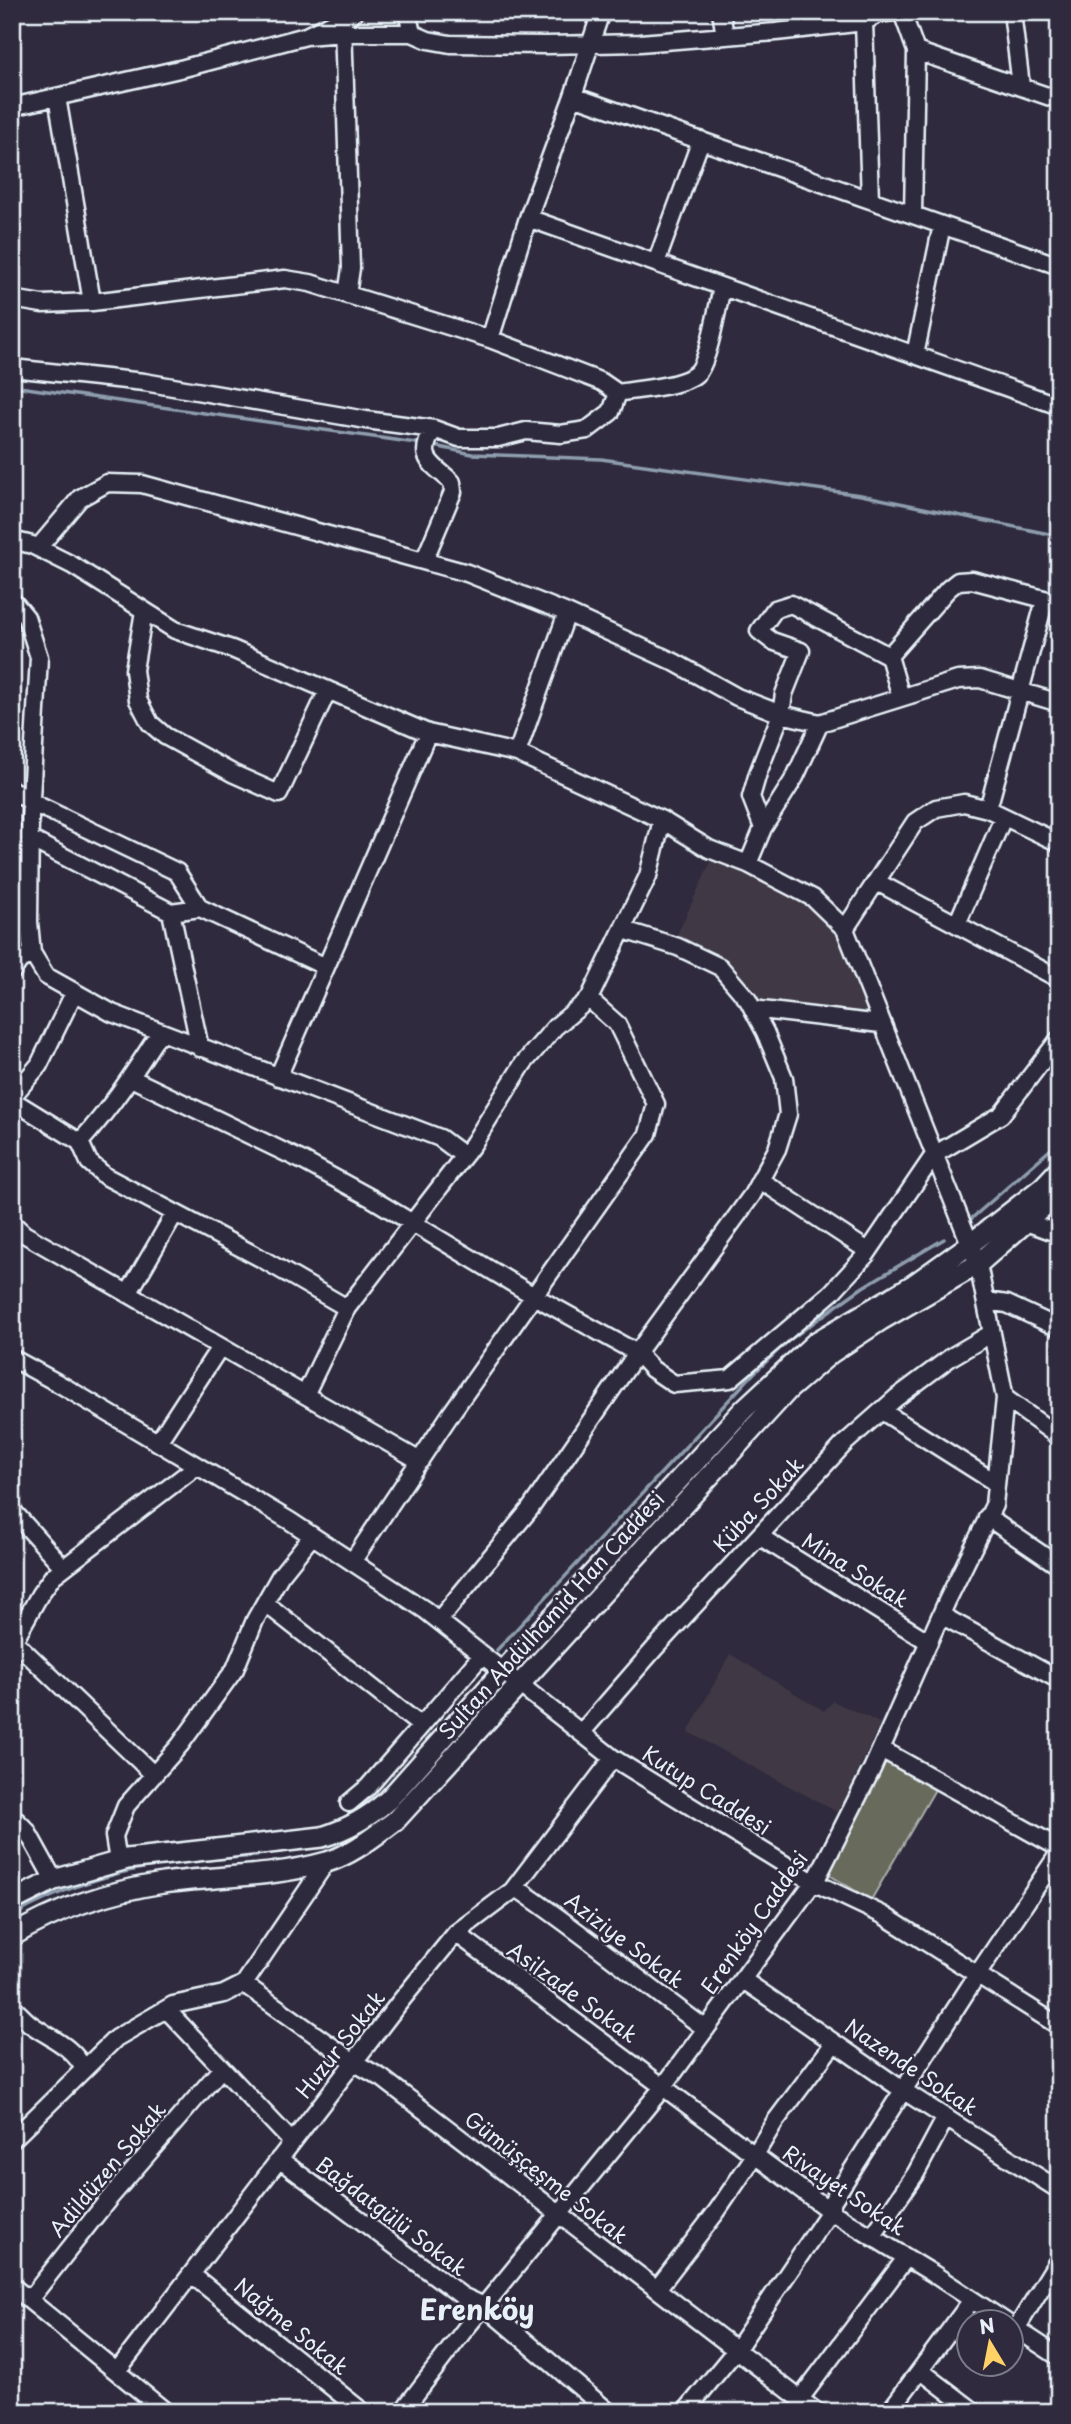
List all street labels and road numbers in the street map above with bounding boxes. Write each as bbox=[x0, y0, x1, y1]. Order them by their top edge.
street label: Küba Sokak bbox=[705, 1449, 810, 1559]
street label: Sultan Abdülhamid Han Caddesi bbox=[430, 1483, 671, 1746]
street label: Mina Sokak bbox=[796, 1524, 916, 1615]
street label: Kutup Caddesi bbox=[636, 1737, 778, 1842]
street label: Erenköy Caddesi bbox=[692, 1844, 815, 2000]
street label: Aziziye Sokak bbox=[559, 1884, 692, 1995]
street label: Asilzade Sokak bbox=[501, 1933, 645, 2050]
street label: Huzur Sokak bbox=[287, 1983, 392, 2105]
street label: Nazende Sokak bbox=[839, 2010, 985, 2123]
street label: Adildüzen Sokak bbox=[40, 2094, 173, 2243]
street label: Gümüşçeşme Sokak bbox=[458, 2102, 636, 2251]
street label: Rivayet Sokak bbox=[777, 2136, 913, 2243]
street label: Bağdatgülü Sokak bbox=[310, 2148, 475, 2283]
street label: Nağme Sokak bbox=[228, 2269, 356, 2382]

